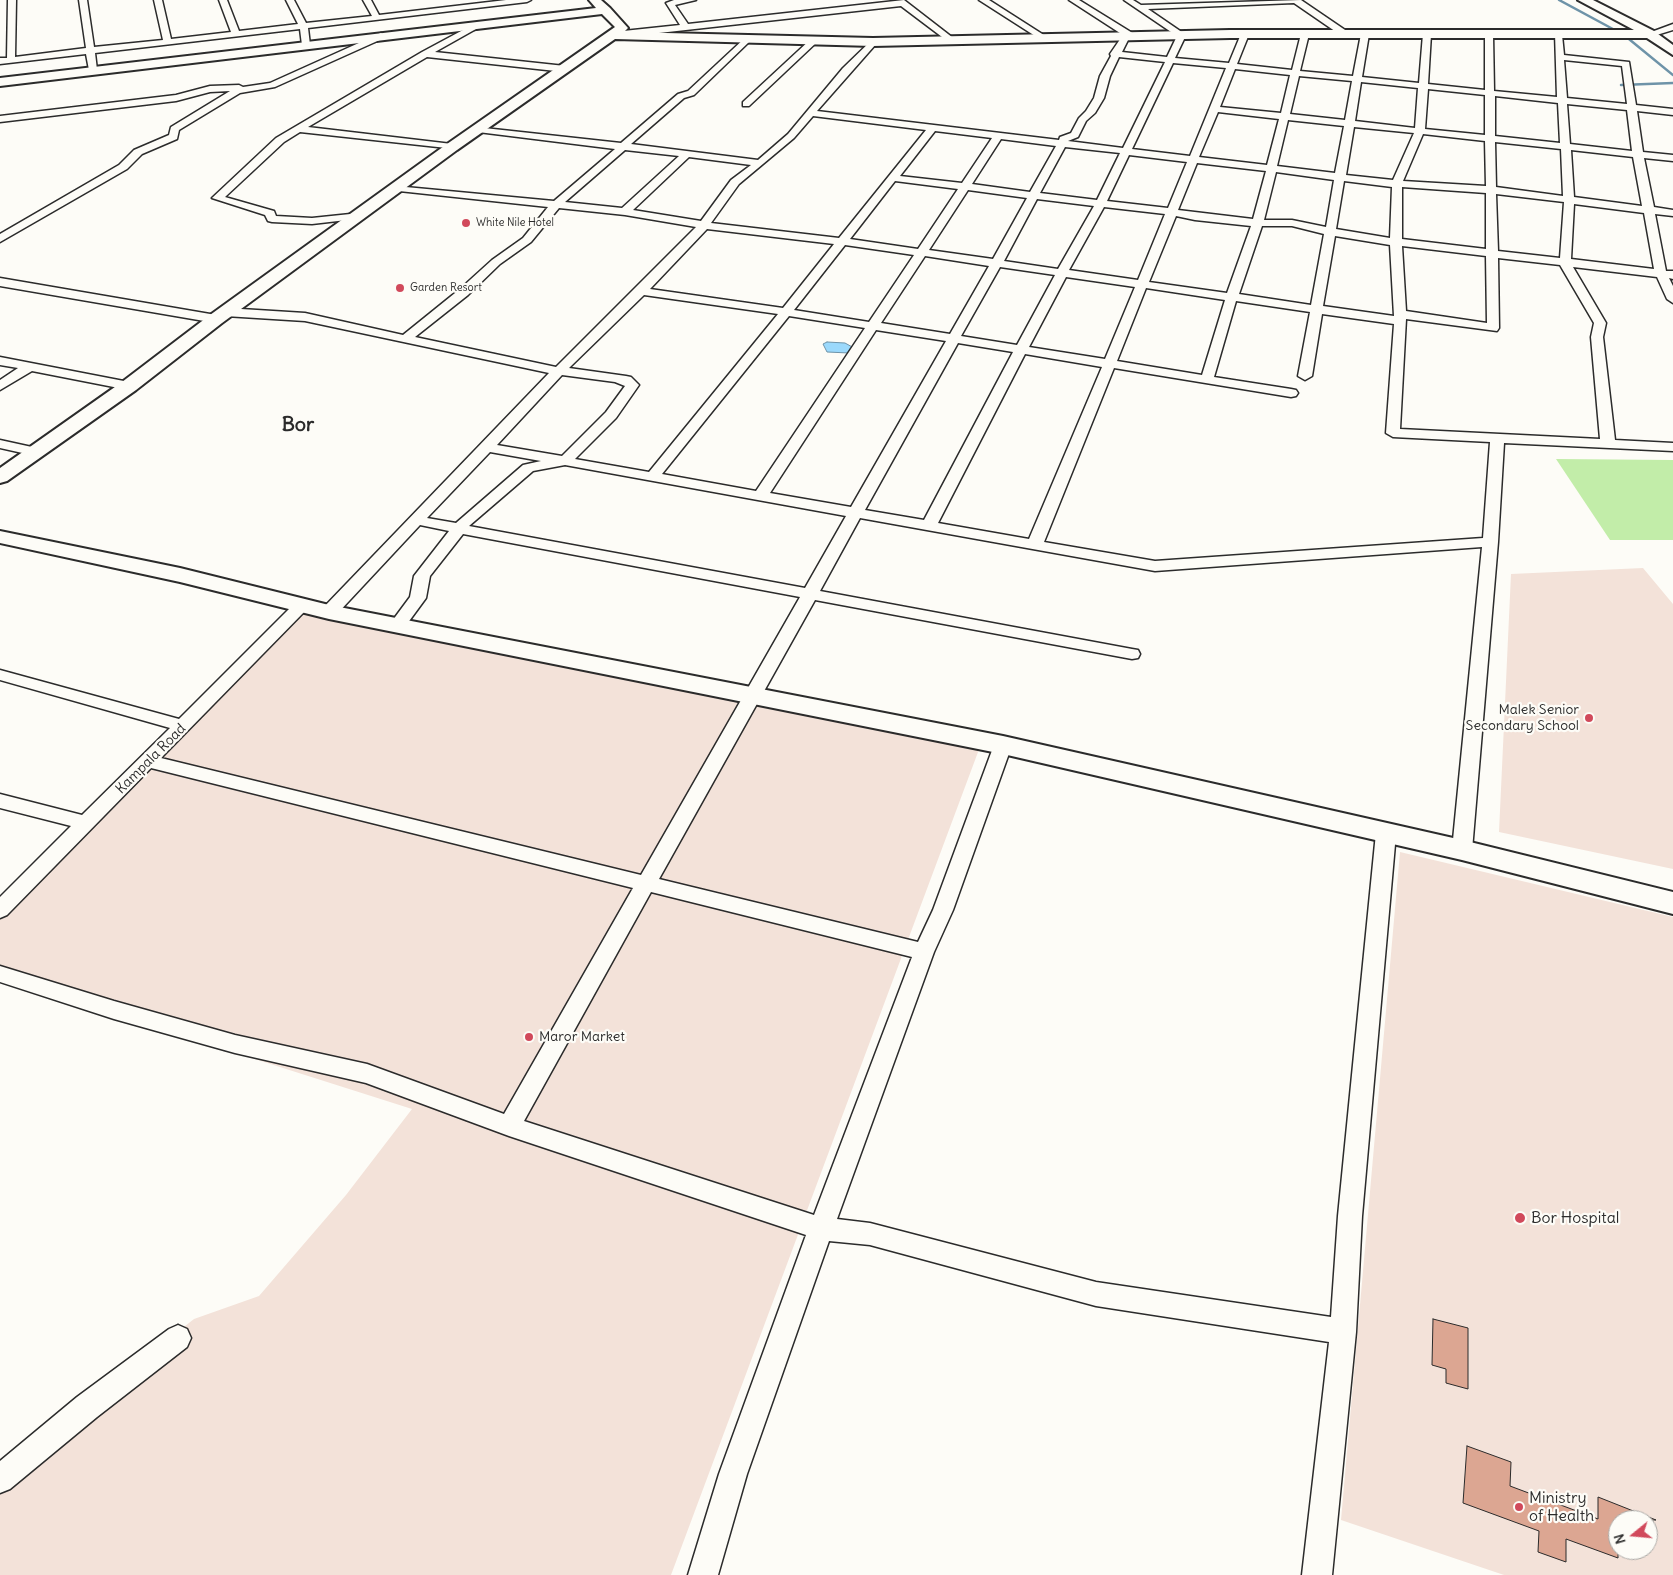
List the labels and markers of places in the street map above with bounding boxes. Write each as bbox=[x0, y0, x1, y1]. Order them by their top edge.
place label: White Nile Hotel bbox=[476, 216, 554, 230]
marker: White Nile Hotel bbox=[460, 217, 472, 229]
place label: Garden Resort bbox=[410, 281, 482, 295]
marker: Garden Resort bbox=[394, 282, 406, 294]
place label: Malek Senior Secondary School bbox=[1466, 702, 1579, 734]
marker: Malek Senior Secondary School bbox=[1583, 712, 1595, 724]
place label: Maror Market bbox=[539, 1029, 625, 1045]
marker: Maror Market bbox=[523, 1031, 535, 1043]
place label: Bor Hospital bbox=[1531, 1208, 1619, 1228]
marker: Bor Hospital bbox=[1513, 1211, 1527, 1225]
place label: Ministry of Health bbox=[1529, 1488, 1594, 1526]
marker: Ministry of Health bbox=[1513, 1501, 1525, 1513]

